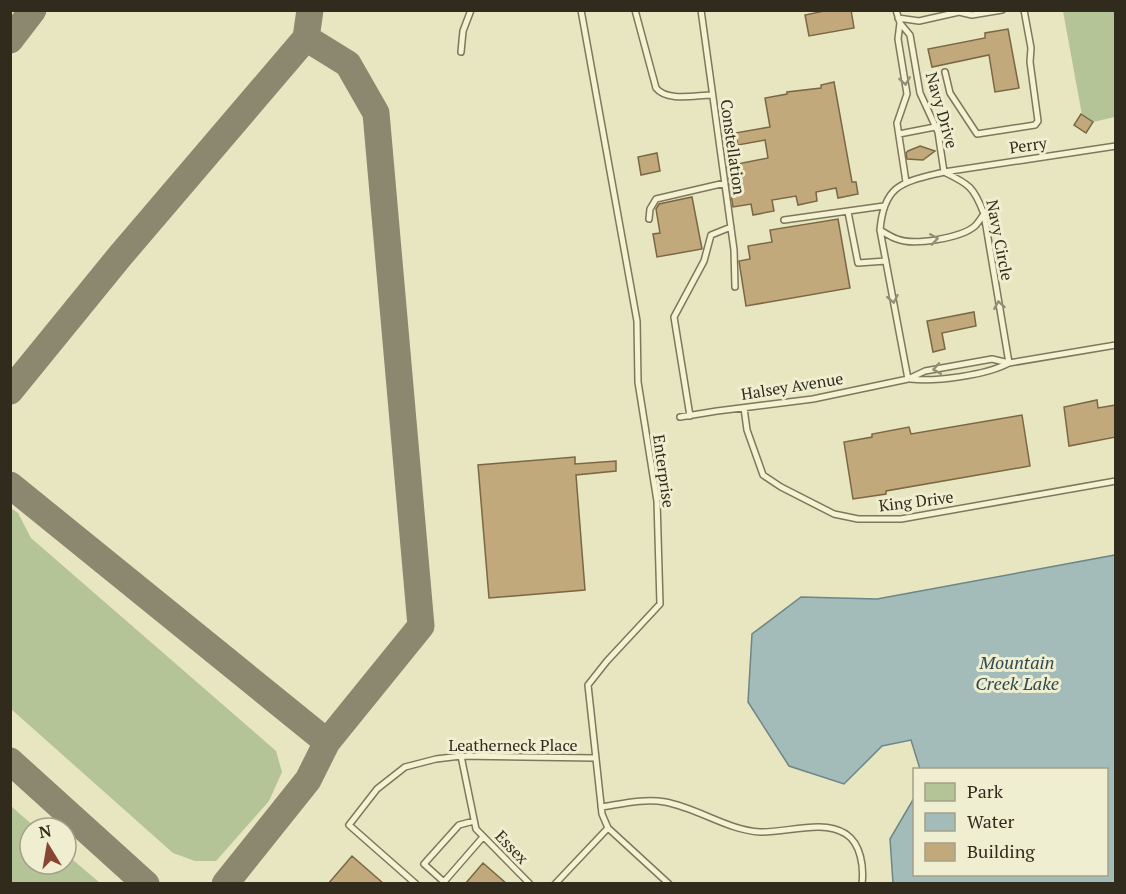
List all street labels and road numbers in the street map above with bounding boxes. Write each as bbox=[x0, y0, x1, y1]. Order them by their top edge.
street label: Navy Drive bbox=[921, 69, 963, 151]
street label: Constellation bbox=[715, 98, 751, 197]
street label: Perry bbox=[1008, 131, 1049, 159]
street label: Navy Circle bbox=[981, 198, 1019, 282]
street label: Halsey Avenue bbox=[739, 367, 845, 405]
street label: Enterprise bbox=[648, 433, 680, 509]
street label: King Drive bbox=[877, 486, 955, 516]
street label: Leatherneck Place bbox=[448, 734, 578, 756]
street label: Essex bbox=[490, 825, 534, 869]

